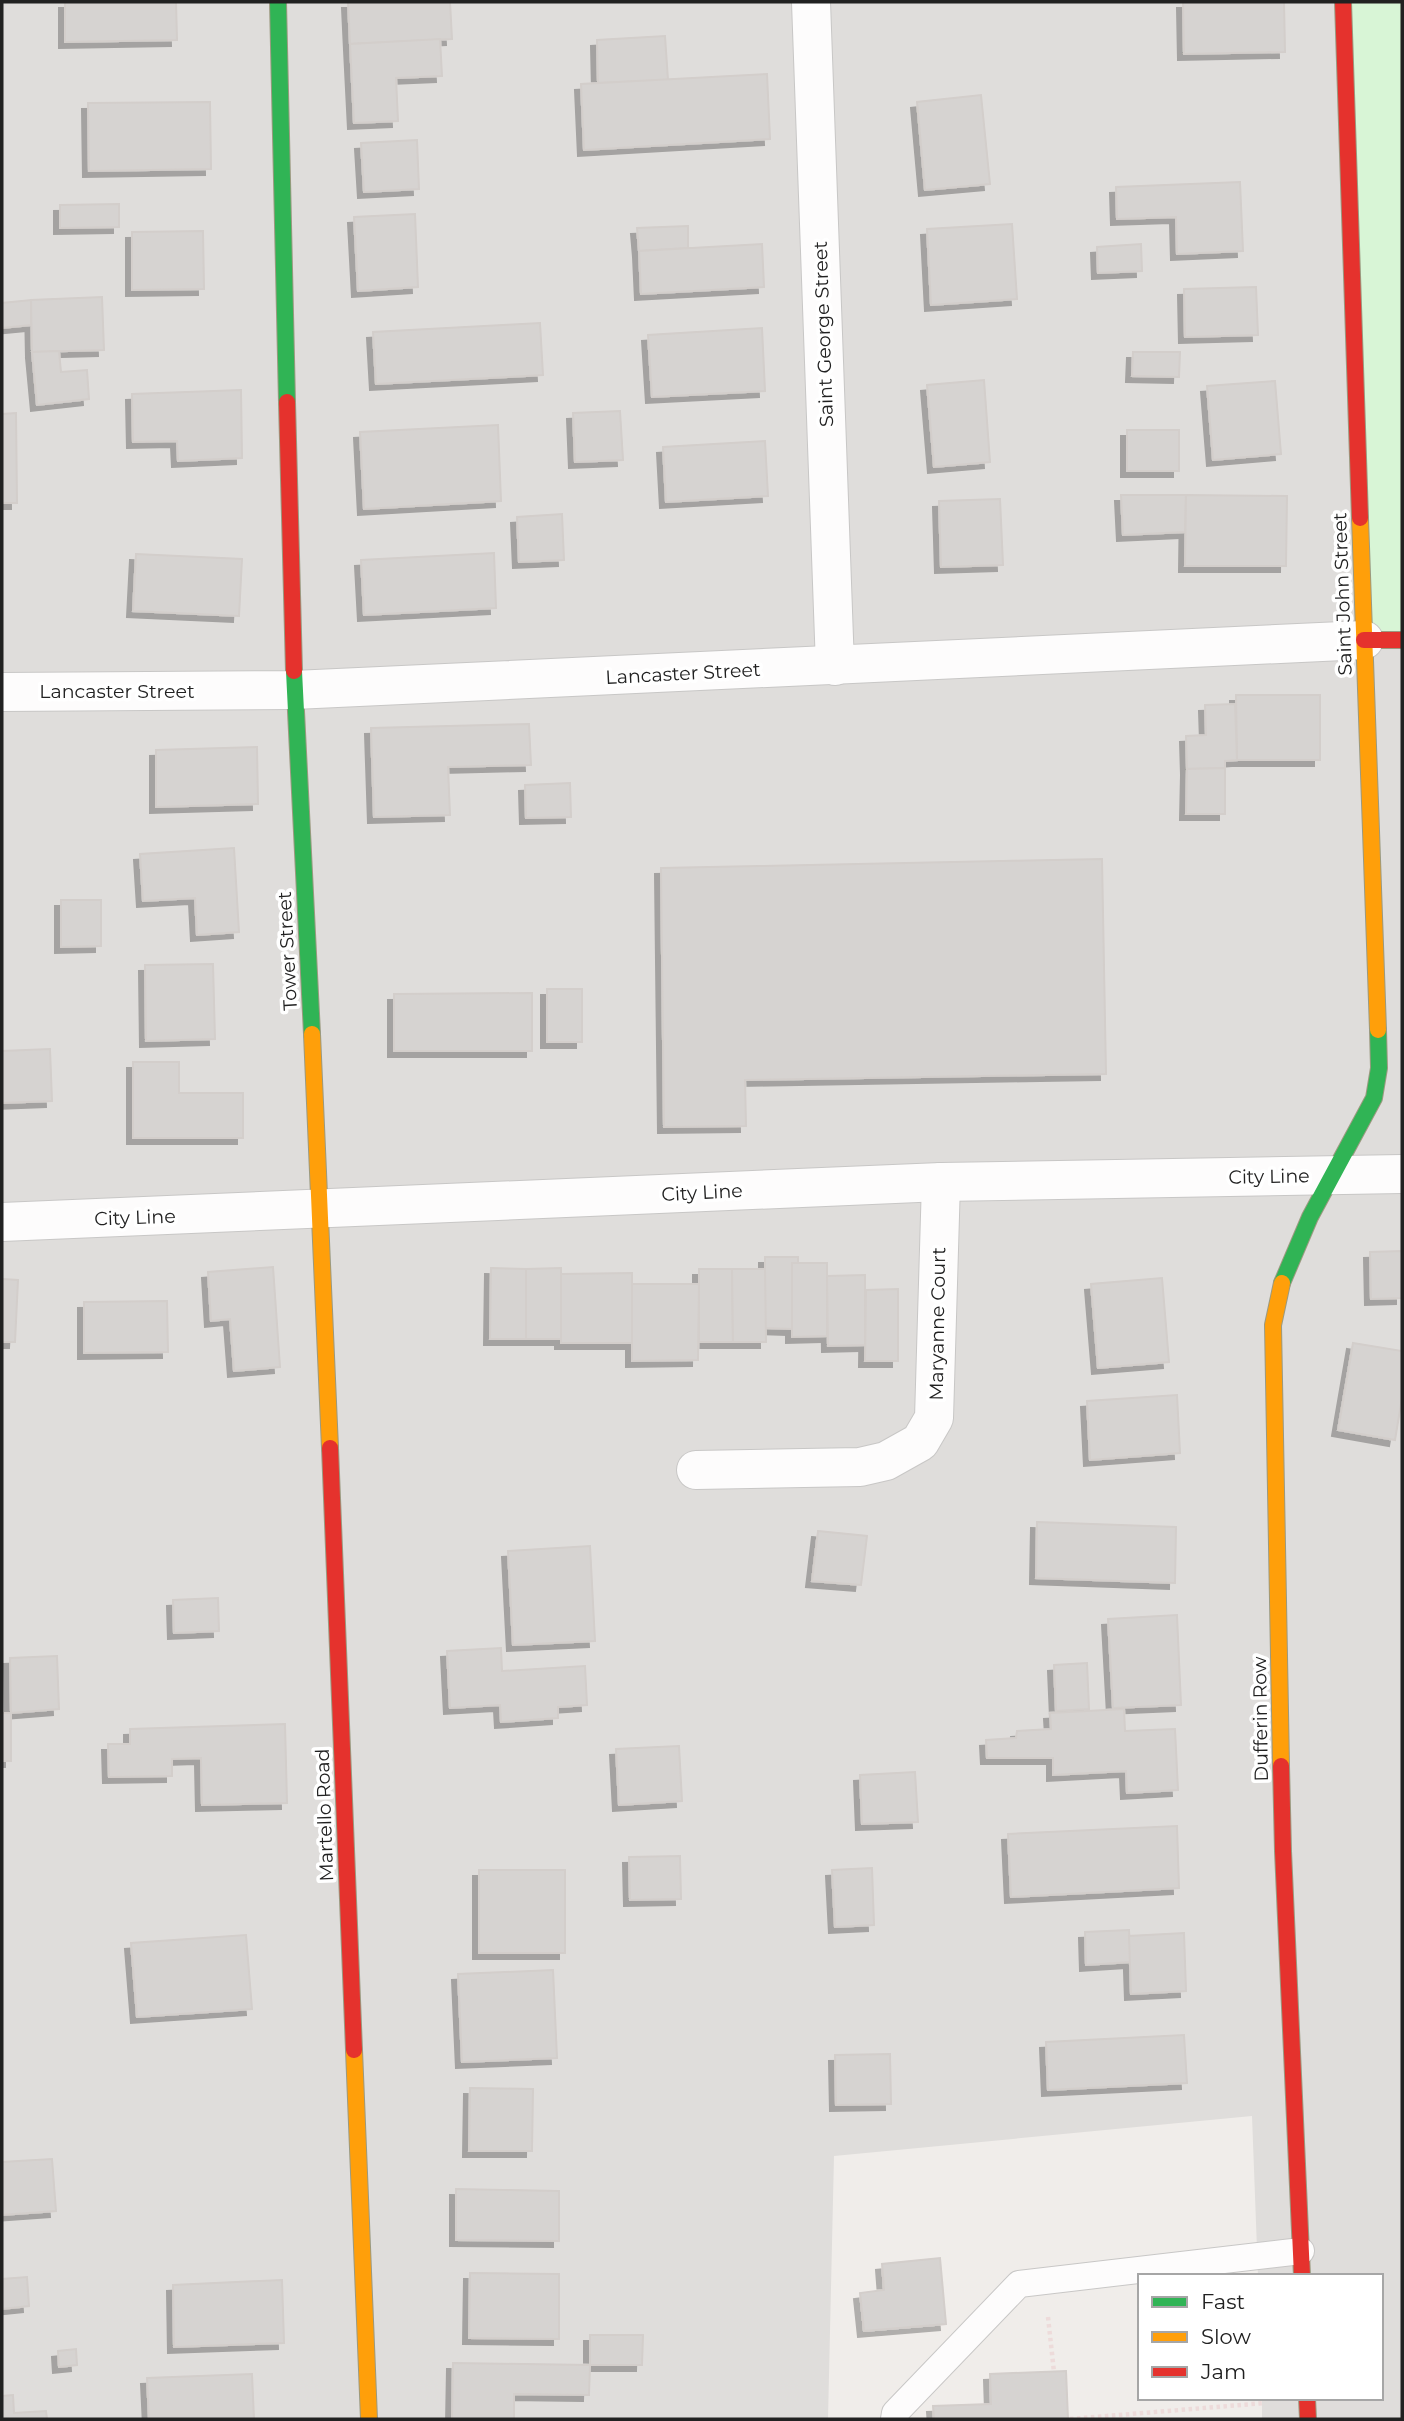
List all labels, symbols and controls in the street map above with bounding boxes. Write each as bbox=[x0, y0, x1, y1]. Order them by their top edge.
street label: Saint George Street bbox=[809, 240, 838, 427]
street label: Saint John Street bbox=[1328, 512, 1357, 676]
street label: Lancaster Street bbox=[605, 658, 761, 689]
street label: Lancaster Street bbox=[39, 680, 195, 703]
street label: Tower Street bbox=[273, 890, 302, 1011]
street label: City Line bbox=[1228, 1164, 1310, 1189]
street label: City Line bbox=[661, 1179, 743, 1206]
street label: City Line bbox=[94, 1205, 176, 1230]
street label: Maryanne Court bbox=[925, 1247, 950, 1401]
street label: Dufferin Row bbox=[1248, 1656, 1273, 1782]
street label: Martello Road bbox=[311, 1748, 338, 1882]
legend bbox=[1138, 2274, 1383, 2400]
text: Fast bbox=[1201, 2289, 1245, 2314]
text: Slow bbox=[1201, 2324, 1251, 2349]
text: Jam bbox=[1200, 2359, 1246, 2384]

